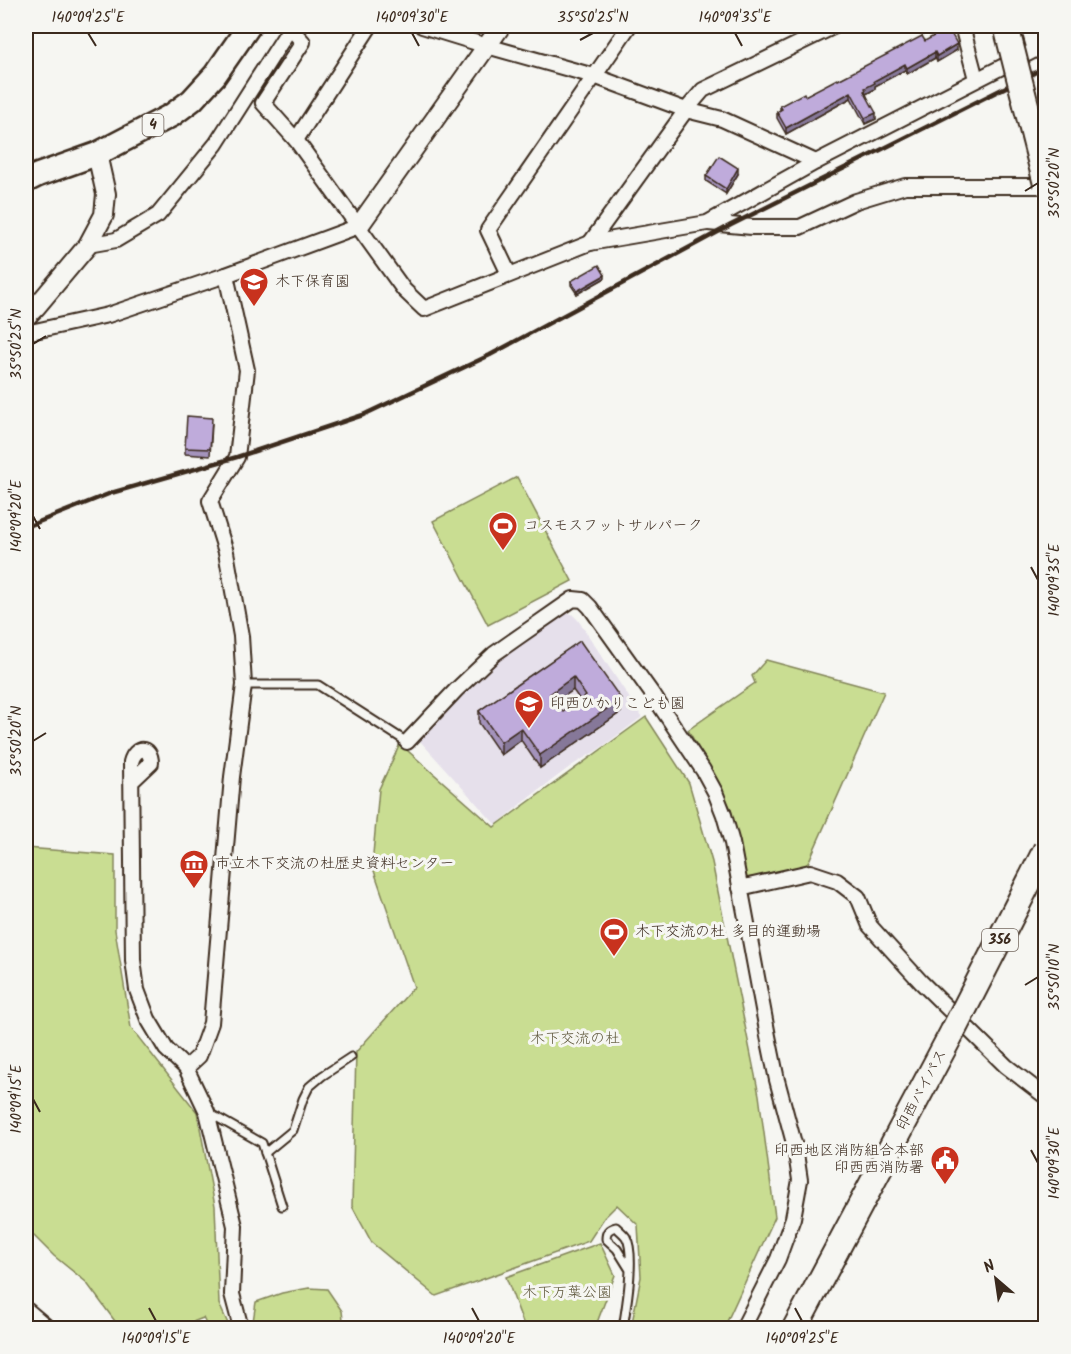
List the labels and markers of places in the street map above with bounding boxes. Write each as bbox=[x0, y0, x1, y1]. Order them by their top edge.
school or university icon: 木下保育園 bbox=[238, 266, 270, 308]
place label: 木下保育園 bbox=[275, 270, 350, 294]
sports icon: コスモスフットサルパーク bbox=[487, 510, 519, 552]
place label: コスモスフットサルパーク bbox=[524, 514, 703, 538]
school or university icon: 印西ひかりこども園 bbox=[513, 688, 545, 730]
place label: 印西ひかりこども園 bbox=[550, 692, 685, 716]
museum icon: 市立木下交流の杜歴史資料センター bbox=[178, 848, 210, 890]
place label: 市立木下交流の杜歴史資料センター bbox=[215, 852, 454, 876]
sports icon: 木下交流の杜 多目的運動場 bbox=[598, 916, 630, 958]
place label: 木下交流の杜 多目的運動場 bbox=[635, 920, 821, 944]
place label: 印西地区消防組合本部 印西西消防署 bbox=[774, 1139, 924, 1180]
public building icon: 印西地区消防組合本部 印西西消防署 bbox=[929, 1144, 961, 1186]

